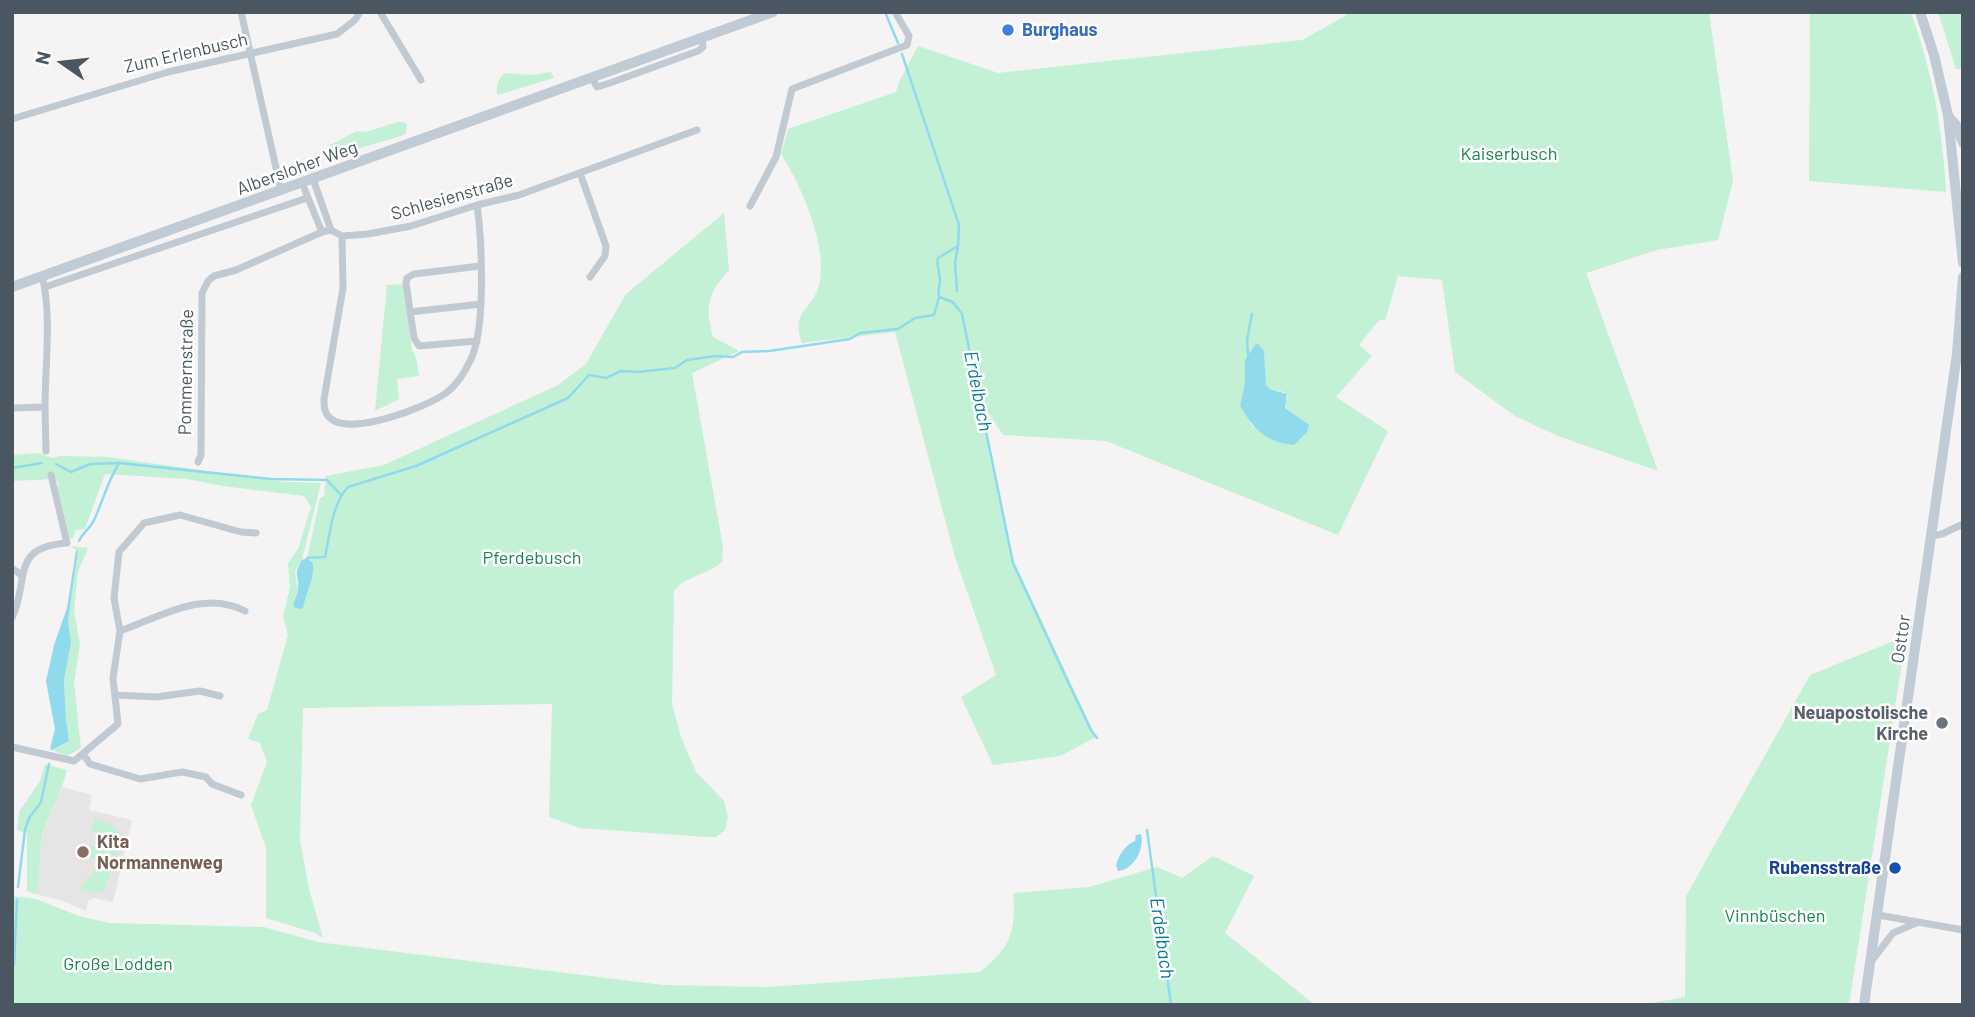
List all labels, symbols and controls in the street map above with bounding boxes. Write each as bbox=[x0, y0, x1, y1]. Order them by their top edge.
place label: Burghaus bbox=[1022, 19, 1098, 41]
marker: Burghaus bbox=[1000, 22, 1016, 38]
north arrow bbox=[28, 28, 98, 98]
street label: Zum Erlenbusch bbox=[122, 28, 250, 78]
text: N bbox=[29, 49, 55, 67]
street label: Albersloher Weg bbox=[234, 136, 360, 200]
park label: Kaiserbusch bbox=[1461, 143, 1557, 165]
street label: Schlesienstraße bbox=[388, 169, 516, 225]
street label: Pommernstraße bbox=[174, 309, 198, 435]
water label: Erdelbach bbox=[959, 349, 997, 433]
park label: Pferdebusch bbox=[483, 547, 581, 569]
street label: Osttor bbox=[1887, 613, 1915, 665]
place label: Neuapostolische Kirche bbox=[1794, 702, 1928, 744]
marker: Neuapostolische Kirche bbox=[1934, 715, 1950, 731]
place label: Kita Normannenweg bbox=[97, 831, 223, 874]
marker: Kita Normannenweg bbox=[75, 844, 91, 860]
place label: Rubensstraße bbox=[1769, 857, 1881, 879]
marker: Rubensstraße bbox=[1887, 860, 1903, 876]
water label: Erdelbach bbox=[1145, 896, 1179, 980]
park label: Vinnbüschen bbox=[1725, 905, 1825, 927]
park label: Große Lodden bbox=[63, 953, 173, 975]

